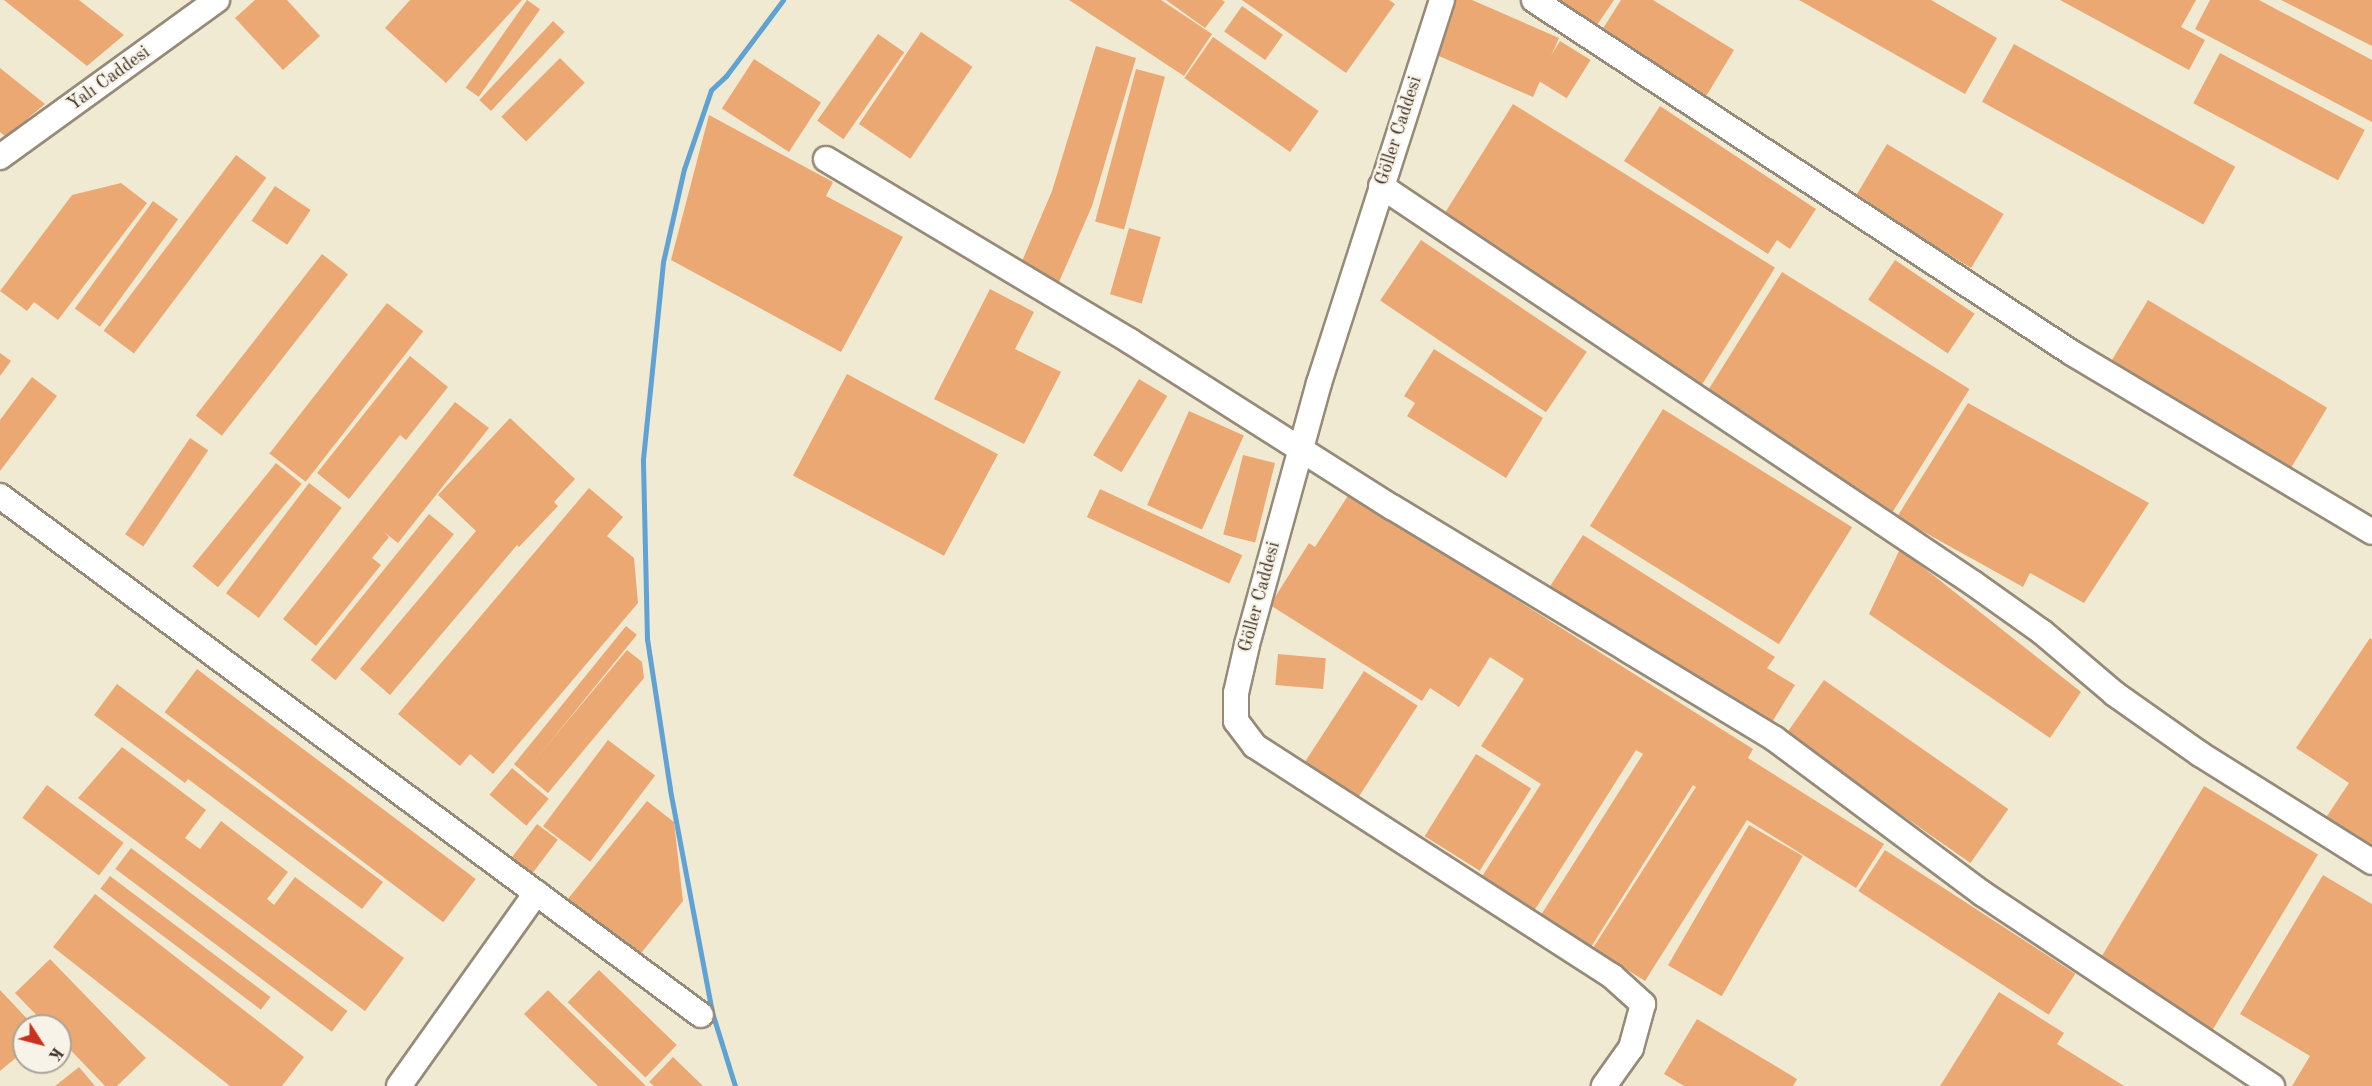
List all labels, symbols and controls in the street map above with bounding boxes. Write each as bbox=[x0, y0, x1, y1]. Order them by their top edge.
street label: Yalı Caddesi bbox=[64, 42, 154, 116]
street label: Göller Caddesi bbox=[1371, 74, 1427, 188]
street label: Göller Caddesi bbox=[1235, 540, 1285, 654]
north arrow bbox=[12, 1014, 72, 1074]
text: K bbox=[45, 1044, 65, 1063]

